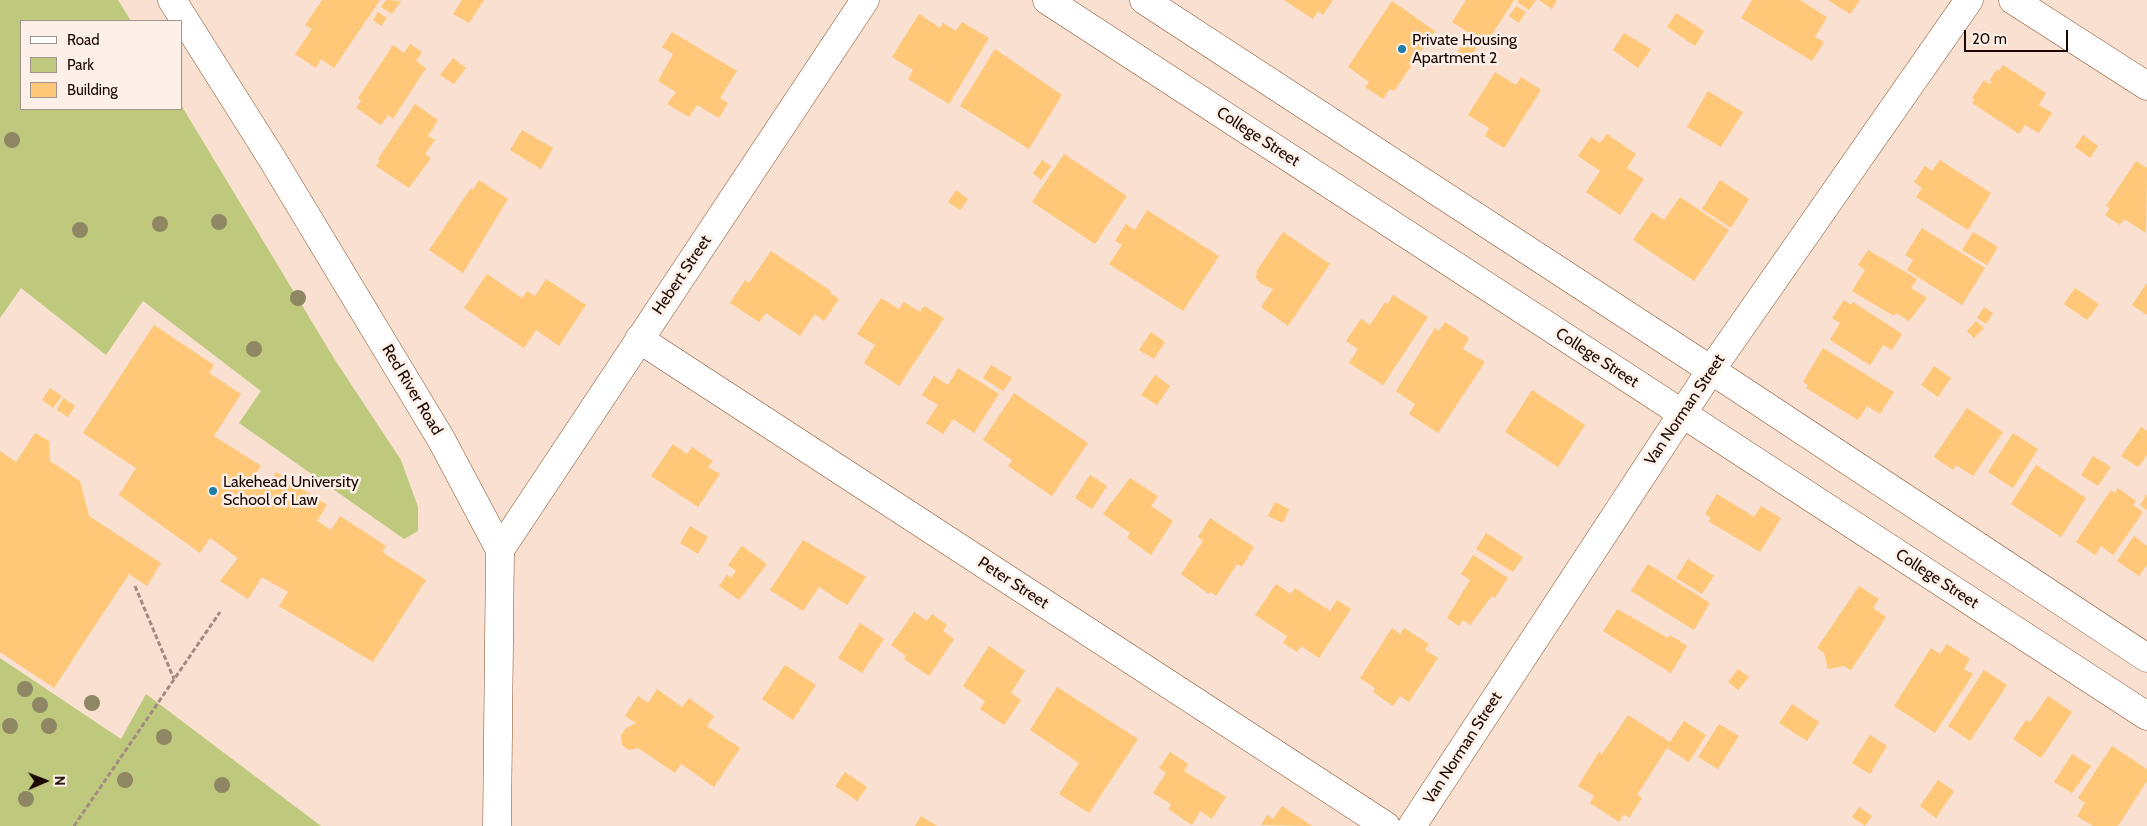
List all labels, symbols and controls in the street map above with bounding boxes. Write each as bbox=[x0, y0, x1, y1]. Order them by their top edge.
legend bbox=[20, 20, 182, 110]
scale bar bbox=[1967, 20, 2071, 52]
place label: Private Housing Apartment 2 bbox=[1412, 30, 1517, 68]
text: 20 m bbox=[1972, 30, 2007, 48]
text: Road bbox=[67, 31, 100, 49]
marker: Private Housing Apartment 2 bbox=[1396, 43, 1408, 55]
text: Park bbox=[67, 56, 94, 74]
text: Building bbox=[67, 81, 118, 99]
street label: College Street bbox=[1213, 103, 1303, 171]
street label: Hebert Street bbox=[648, 232, 716, 318]
street label: College Street bbox=[1552, 324, 1642, 392]
street label: Red River Road bbox=[377, 341, 447, 439]
street label: Van Norman Street bbox=[1641, 351, 1729, 469]
place label: Lakehead University School of Law bbox=[223, 472, 359, 510]
marker: Lakehead University School of Law bbox=[207, 485, 219, 497]
street label: College Street bbox=[1892, 545, 1982, 613]
street label: Peter Street bbox=[974, 553, 1052, 613]
street label: Van Norman Street bbox=[1420, 688, 1506, 808]
north arrow bbox=[20, 756, 70, 806]
text: N bbox=[51, 776, 69, 786]

